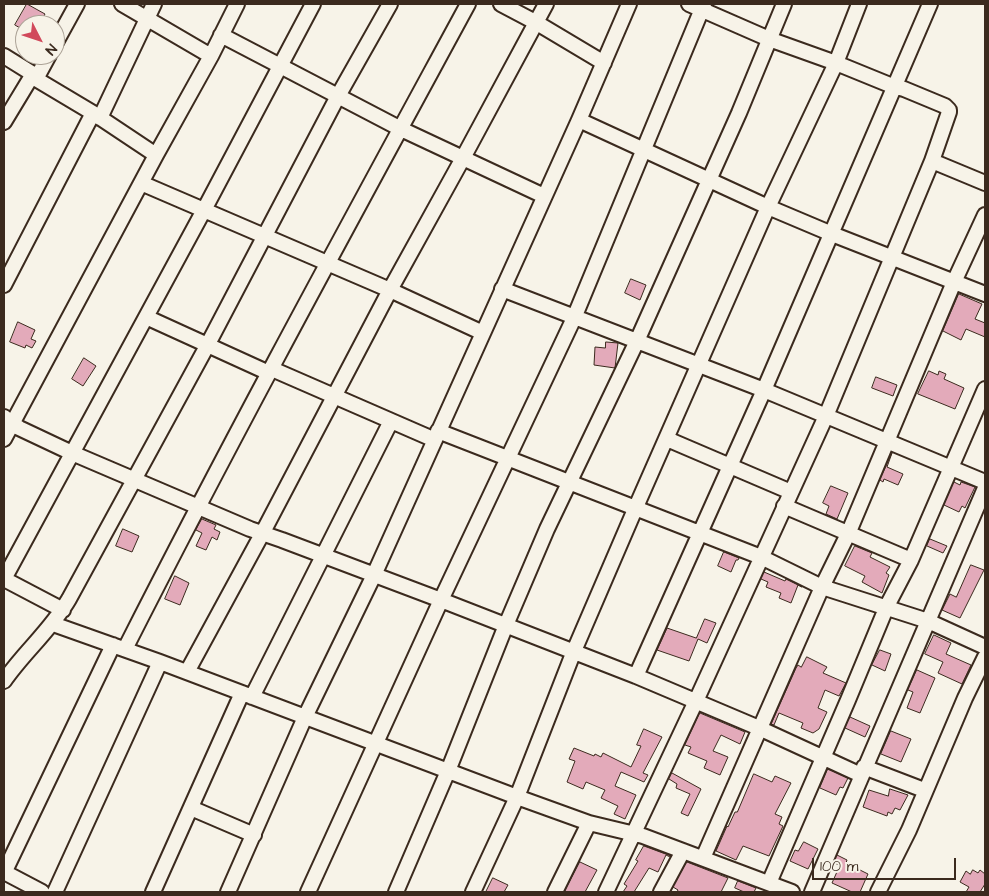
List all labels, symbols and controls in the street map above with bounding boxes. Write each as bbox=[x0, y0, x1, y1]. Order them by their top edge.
north arrow bbox=[15, 15, 65, 65]
text: N bbox=[40, 39, 61, 59]
scale bar bbox=[814, 848, 958, 880]
text: 100 m bbox=[820, 856, 859, 877]

